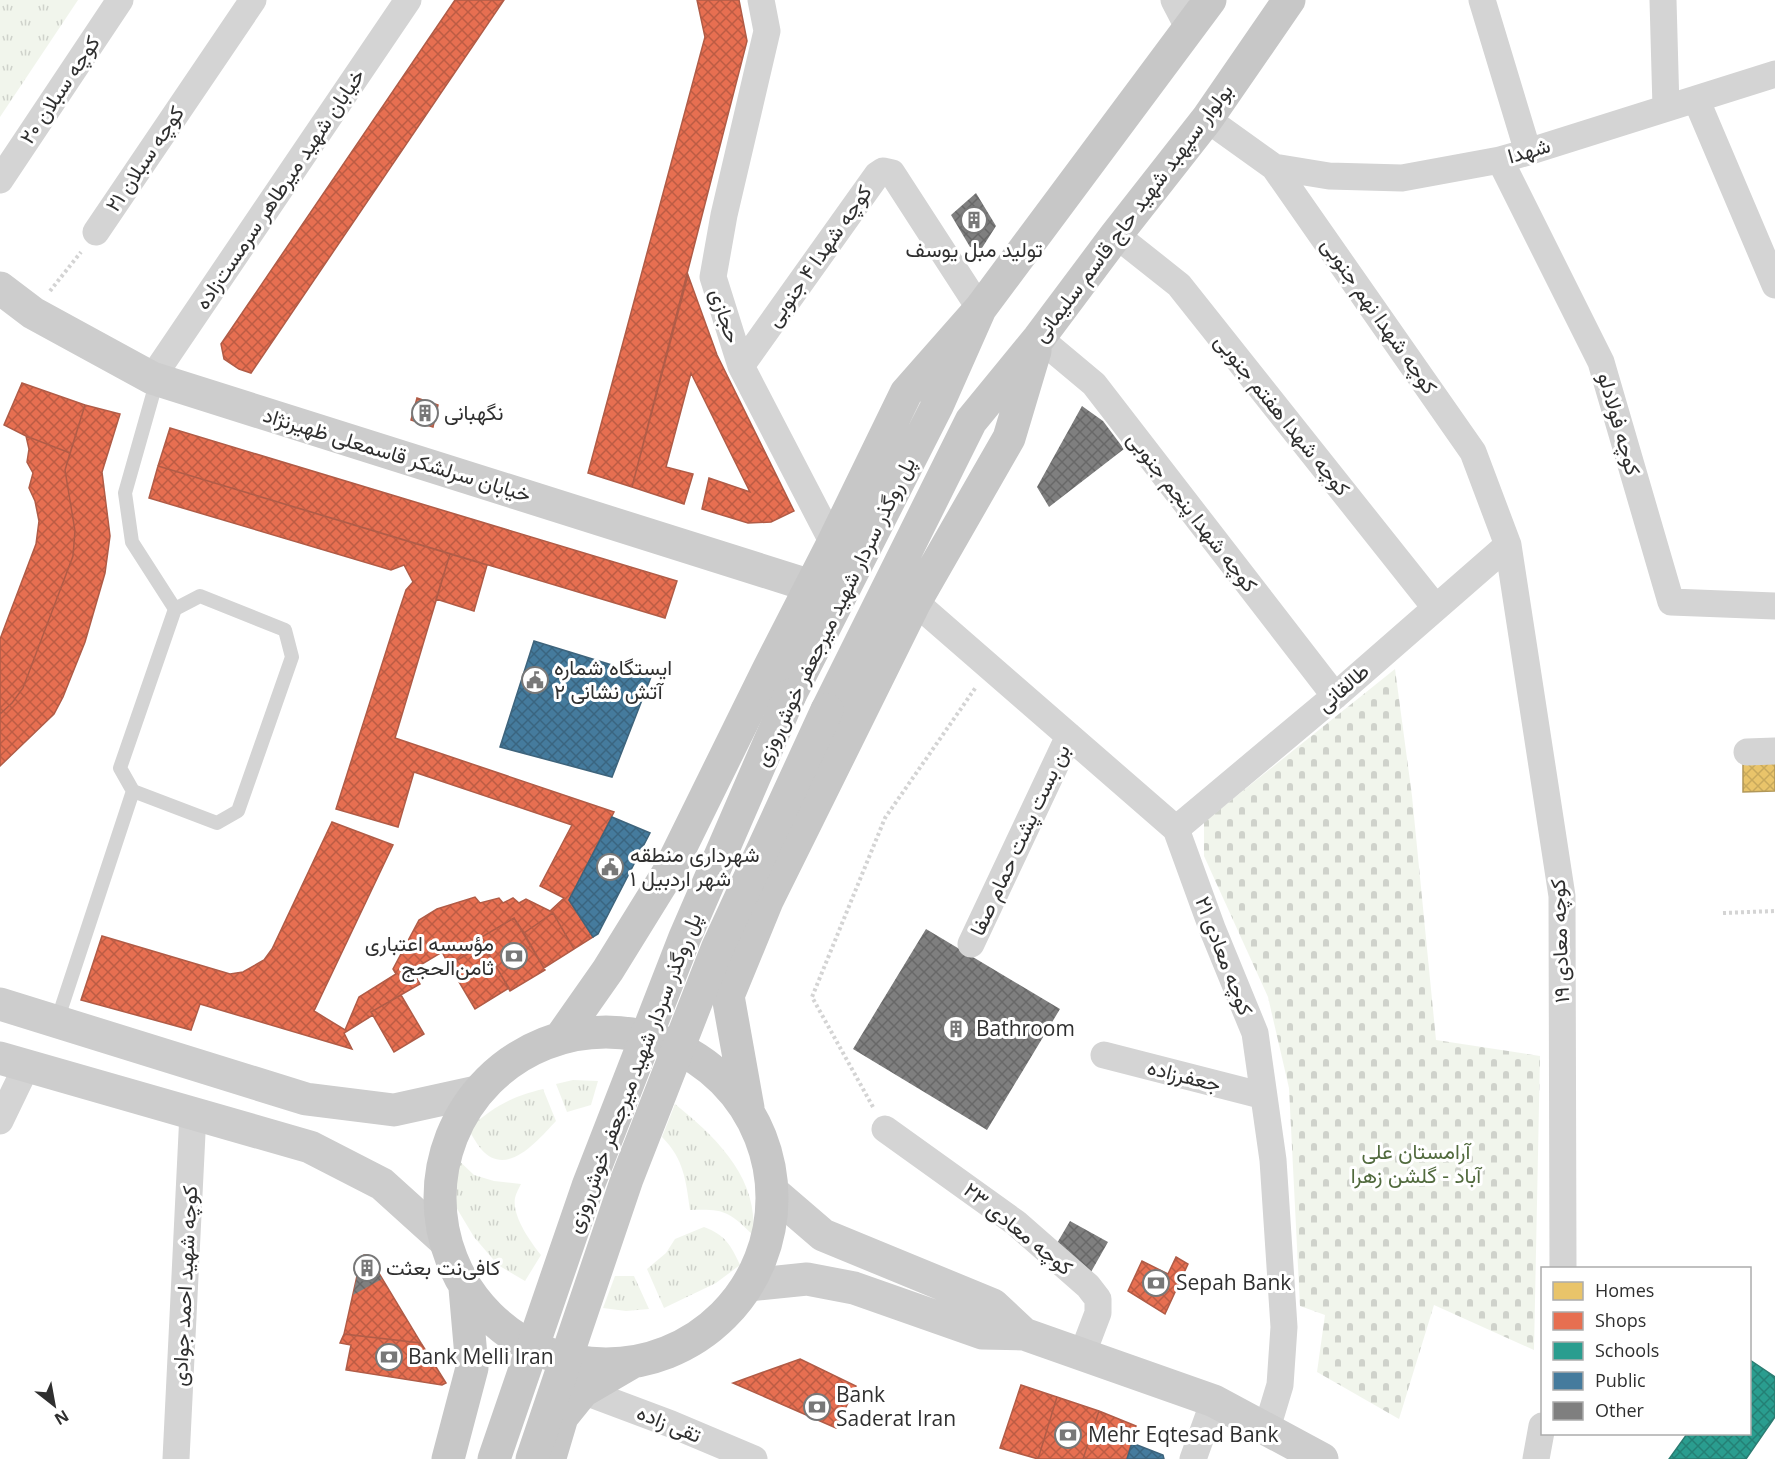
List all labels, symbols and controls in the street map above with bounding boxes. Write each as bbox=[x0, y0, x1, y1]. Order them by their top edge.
street label: کوچه سبلان ۲۰ bbox=[13, 30, 107, 150]
street label: خیابان شهید میرطاهر سرمست‌زاده bbox=[188, 62, 370, 314]
street label: بولوار سپهبد شهید حاج قاسم سلیمانی bbox=[1026, 77, 1240, 348]
street label: کوچه سبلان ۲۱ bbox=[98, 100, 191, 218]
street label: شهدا bbox=[1504, 131, 1553, 169]
street label: کوچه شهدا ۴ جنوبی bbox=[759, 179, 878, 333]
building icon: تولید مبل یوسف bbox=[959, 205, 989, 235]
street label: کوچه شهدا نهم جنوبی bbox=[1314, 232, 1444, 400]
place label: تولید مبل یوسف bbox=[905, 235, 1043, 263]
street label: حجازی bbox=[704, 285, 748, 347]
street label: کوچه شهدا هفتم جنوبی bbox=[1208, 327, 1357, 502]
street label: کوچه فولادلو bbox=[1591, 369, 1648, 479]
building icon: نگهبانی bbox=[410, 398, 440, 428]
place label: نگهبانی bbox=[444, 398, 504, 426]
street label: خیابان سرلشکر قاسمعلی ظهیرنژاد bbox=[260, 400, 535, 508]
street label: کوچه شهدا پنجم جنوبی bbox=[1120, 425, 1264, 598]
street label: پل روگذر سردار شهید میرجعفر خوش‌روزی bbox=[747, 452, 922, 771]
place label: ایستگاه شماره ۲ آتش نشانی bbox=[554, 653, 672, 705]
street label: طالقانی bbox=[1310, 657, 1374, 718]
public building icon: ایستگاه شماره ۲ آتش نشانی bbox=[520, 665, 550, 695]
street label: بن بست پشت حمام صفا bbox=[962, 739, 1077, 940]
place label: شهرداری منطقه ۱ شهر اردبیل bbox=[630, 840, 760, 892]
public building icon: شهرداری منطقه ۱ شهر اردبیل bbox=[595, 852, 625, 882]
street label: کوچه معادی ۱۹ bbox=[1543, 878, 1576, 1004]
street label: کوچه معادی ۲۱ bbox=[1189, 892, 1260, 1019]
street label: پل روگذر سردار شهید میرجعفر خوش‌روزی bbox=[559, 909, 708, 1237]
place label: مؤسسه اعتباری ثامن‌الحجج bbox=[365, 929, 494, 982]
bank icon: مؤسسه اعتباری ثامن‌الحجج bbox=[499, 941, 529, 971]
building icon: Bathroom bbox=[941, 1014, 971, 1044]
place label: Bathroom bbox=[976, 1014, 1075, 1042]
street label: جعفرزاده bbox=[1145, 1052, 1224, 1098]
park label: آرامستان علی آباد - گلشن زهرا bbox=[1351, 1137, 1483, 1189]
street label: کوچه معادی ۲۳ bbox=[958, 1176, 1079, 1282]
street label: کوچه شهید احمد جوادی bbox=[165, 1185, 204, 1387]
building icon: کافی‌نت بعثت bbox=[352, 1253, 382, 1283]
place label: کافی‌نت بعثت bbox=[386, 1253, 500, 1281]
legend bbox=[1541, 1267, 1751, 1435]
bank icon: Sepah Bank bbox=[1141, 1268, 1171, 1298]
place label: Sepah Bank bbox=[1176, 1268, 1291, 1296]
text: Homes bbox=[1595, 1278, 1654, 1302]
text: Shops bbox=[1595, 1308, 1646, 1332]
text: Schools bbox=[1595, 1338, 1659, 1362]
bank icon: Bank Melli Iran bbox=[374, 1342, 404, 1372]
place label: Bank Melli Iran bbox=[408, 1342, 554, 1370]
text: Public bbox=[1595, 1368, 1646, 1392]
north arrow bbox=[24, 1375, 84, 1435]
place label: Bank Saderat Iran bbox=[836, 1380, 956, 1432]
bank icon: Bank Saderat Iran bbox=[802, 1392, 832, 1422]
street label: تقی زاده bbox=[633, 1398, 706, 1449]
text: Other bbox=[1595, 1398, 1645, 1422]
text: N bbox=[50, 1405, 73, 1431]
bank icon: Mehr Eqtesad Bank bbox=[1053, 1420, 1083, 1450]
place label: Mehr Eqtesad Bank bbox=[1088, 1420, 1279, 1448]

